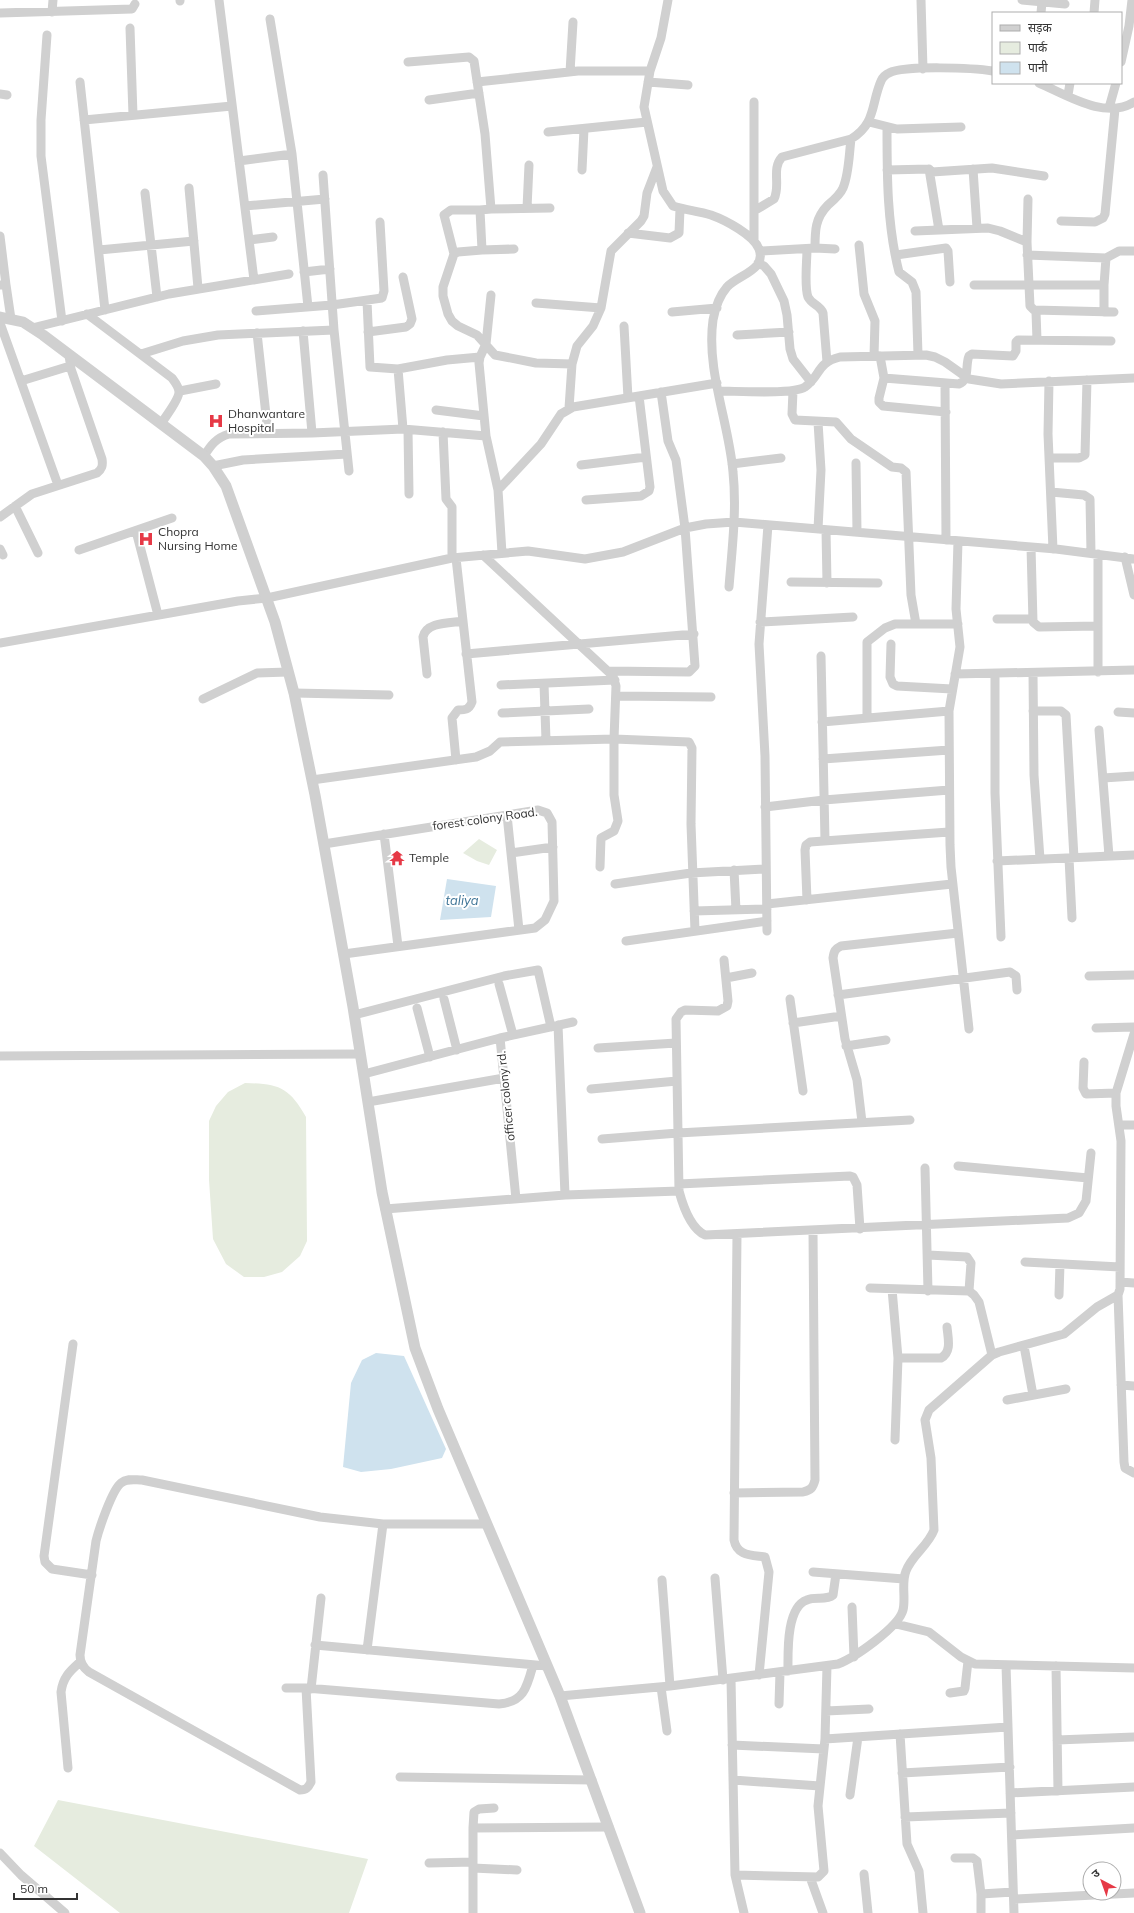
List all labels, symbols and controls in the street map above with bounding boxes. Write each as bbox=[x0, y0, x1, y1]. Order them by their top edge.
legend bbox=[992, 12, 1122, 84]
text: सड़क bbox=[1028, 20, 1053, 35]
text: पार्क bbox=[1028, 40, 1048, 55]
text: पानी bbox=[1028, 60, 1049, 75]
place label: Dhanwantare Hospital bbox=[228, 406, 305, 435]
hospital icon: Dhanwantare Hospital bbox=[207, 412, 225, 430]
place label: Chopra Nursing Home bbox=[158, 524, 238, 553]
hospital icon: Chopra Nursing Home bbox=[137, 530, 155, 548]
street label: forest colony Road. bbox=[432, 804, 538, 833]
temple icon: Temple bbox=[388, 849, 406, 867]
place label: Temple bbox=[409, 850, 449, 865]
water label: taliya bbox=[445, 892, 479, 908]
street label: officer colony rd. bbox=[493, 1050, 518, 1142]
north arrow bbox=[1082, 1861, 1122, 1901]
text: उ bbox=[1088, 1866, 1103, 1881]
scale bar bbox=[14, 1875, 77, 1901]
text: 50 m bbox=[20, 1881, 48, 1896]

